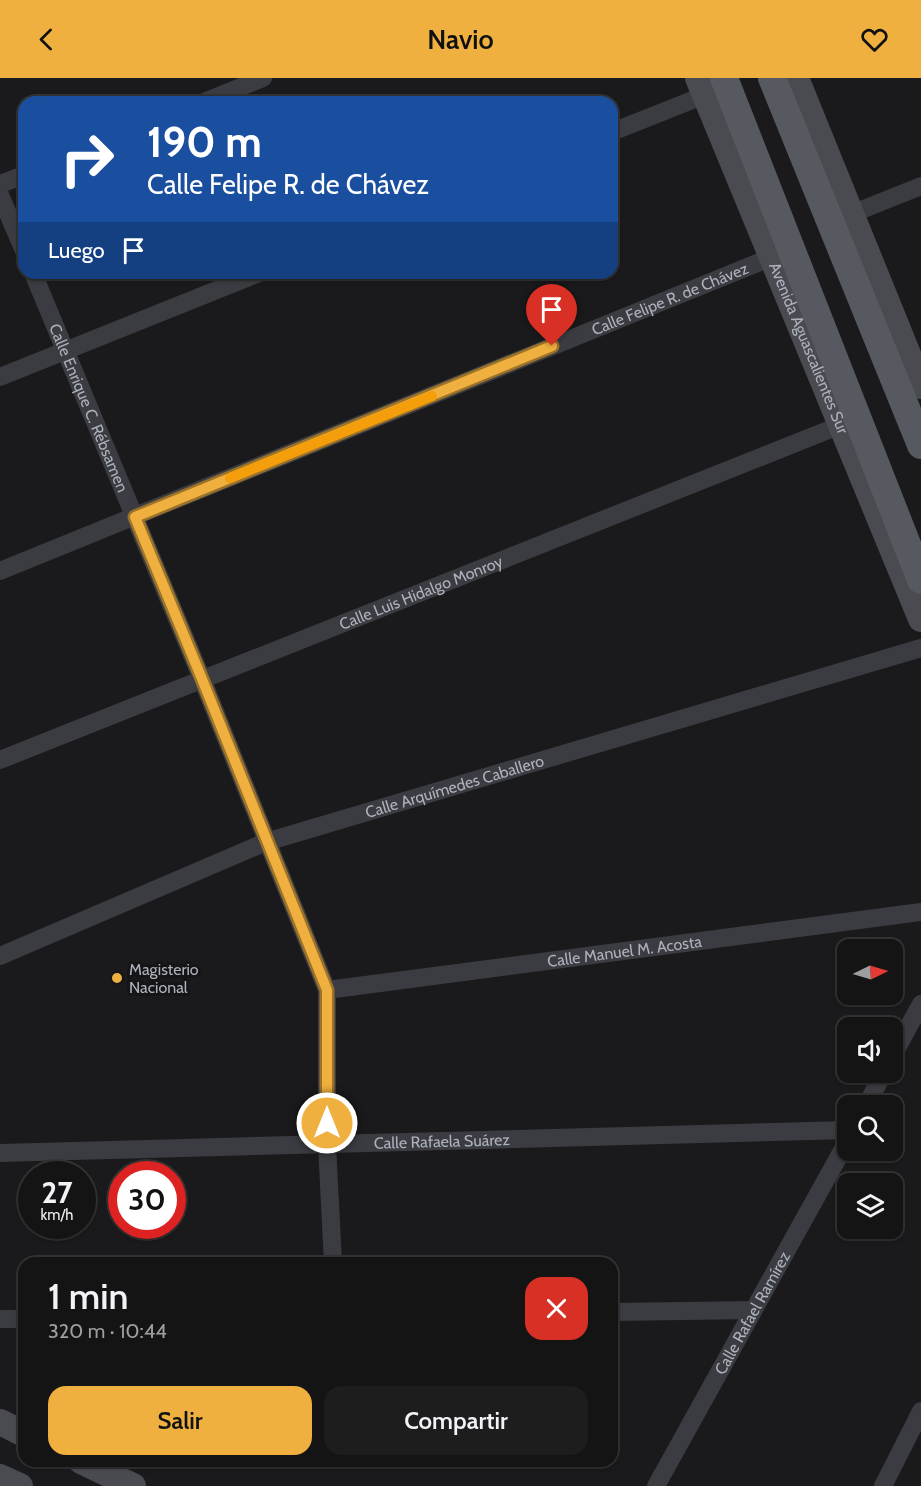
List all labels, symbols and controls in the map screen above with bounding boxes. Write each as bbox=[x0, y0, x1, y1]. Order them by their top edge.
icon: back bbox=[30, 23, 63, 56]
text: Navio bbox=[427, 23, 494, 56]
icon: heart bbox=[858, 23, 891, 56]
text: 190 m bbox=[147, 116, 262, 168]
icon: right bbox=[48, 120, 126, 198]
text: Calle Felipe R. de Chávez bbox=[147, 168, 429, 201]
icon: arrive bbox=[117, 234, 150, 267]
text: Luego bbox=[48, 237, 105, 264]
street label: Calle Felipe R. de Chávez bbox=[589, 258, 751, 339]
street label: Avenida Aguascalientes Sur bbox=[765, 259, 853, 437]
pin bbox=[526, 284, 577, 346]
icon: arrive bbox=[535, 293, 568, 326]
street label: Calle Enrique C. Rébsamen bbox=[46, 321, 133, 495]
street label: Calle Luis Hidalgo Monroy bbox=[336, 551, 505, 633]
street label: Calle Arquímedes Caballero bbox=[363, 751, 546, 822]
street label: Calle Manuel M. Acosta bbox=[546, 931, 703, 970]
north arrow bbox=[837, 939, 903, 1005]
map controls bbox=[837, 939, 903, 1239]
place label: Magisterio Nacional bbox=[129, 960, 199, 997]
marker: Magisterio Nacional bbox=[110, 971, 124, 985]
button: sound bbox=[837, 1017, 903, 1083]
position arrow bbox=[295, 1091, 359, 1155]
button: search bbox=[837, 1095, 903, 1161]
street label: Calle Rafaela Suárez bbox=[374, 1130, 511, 1152]
speed limit sign: 30 bbox=[108, 1161, 186, 1239]
button: layers bbox=[837, 1173, 903, 1239]
text: 27 bbox=[41, 1174, 73, 1211]
text: km/h bbox=[41, 1206, 73, 1224]
street label: Calle Rafael Ramírez bbox=[710, 1248, 794, 1378]
text: 1 min bbox=[48, 1274, 128, 1318]
button: close bbox=[525, 1277, 588, 1340]
text: 320 m · 10:44 bbox=[48, 1319, 167, 1343]
button: Salir bbox=[48, 1386, 312, 1455]
button: Compartir bbox=[324, 1386, 588, 1455]

